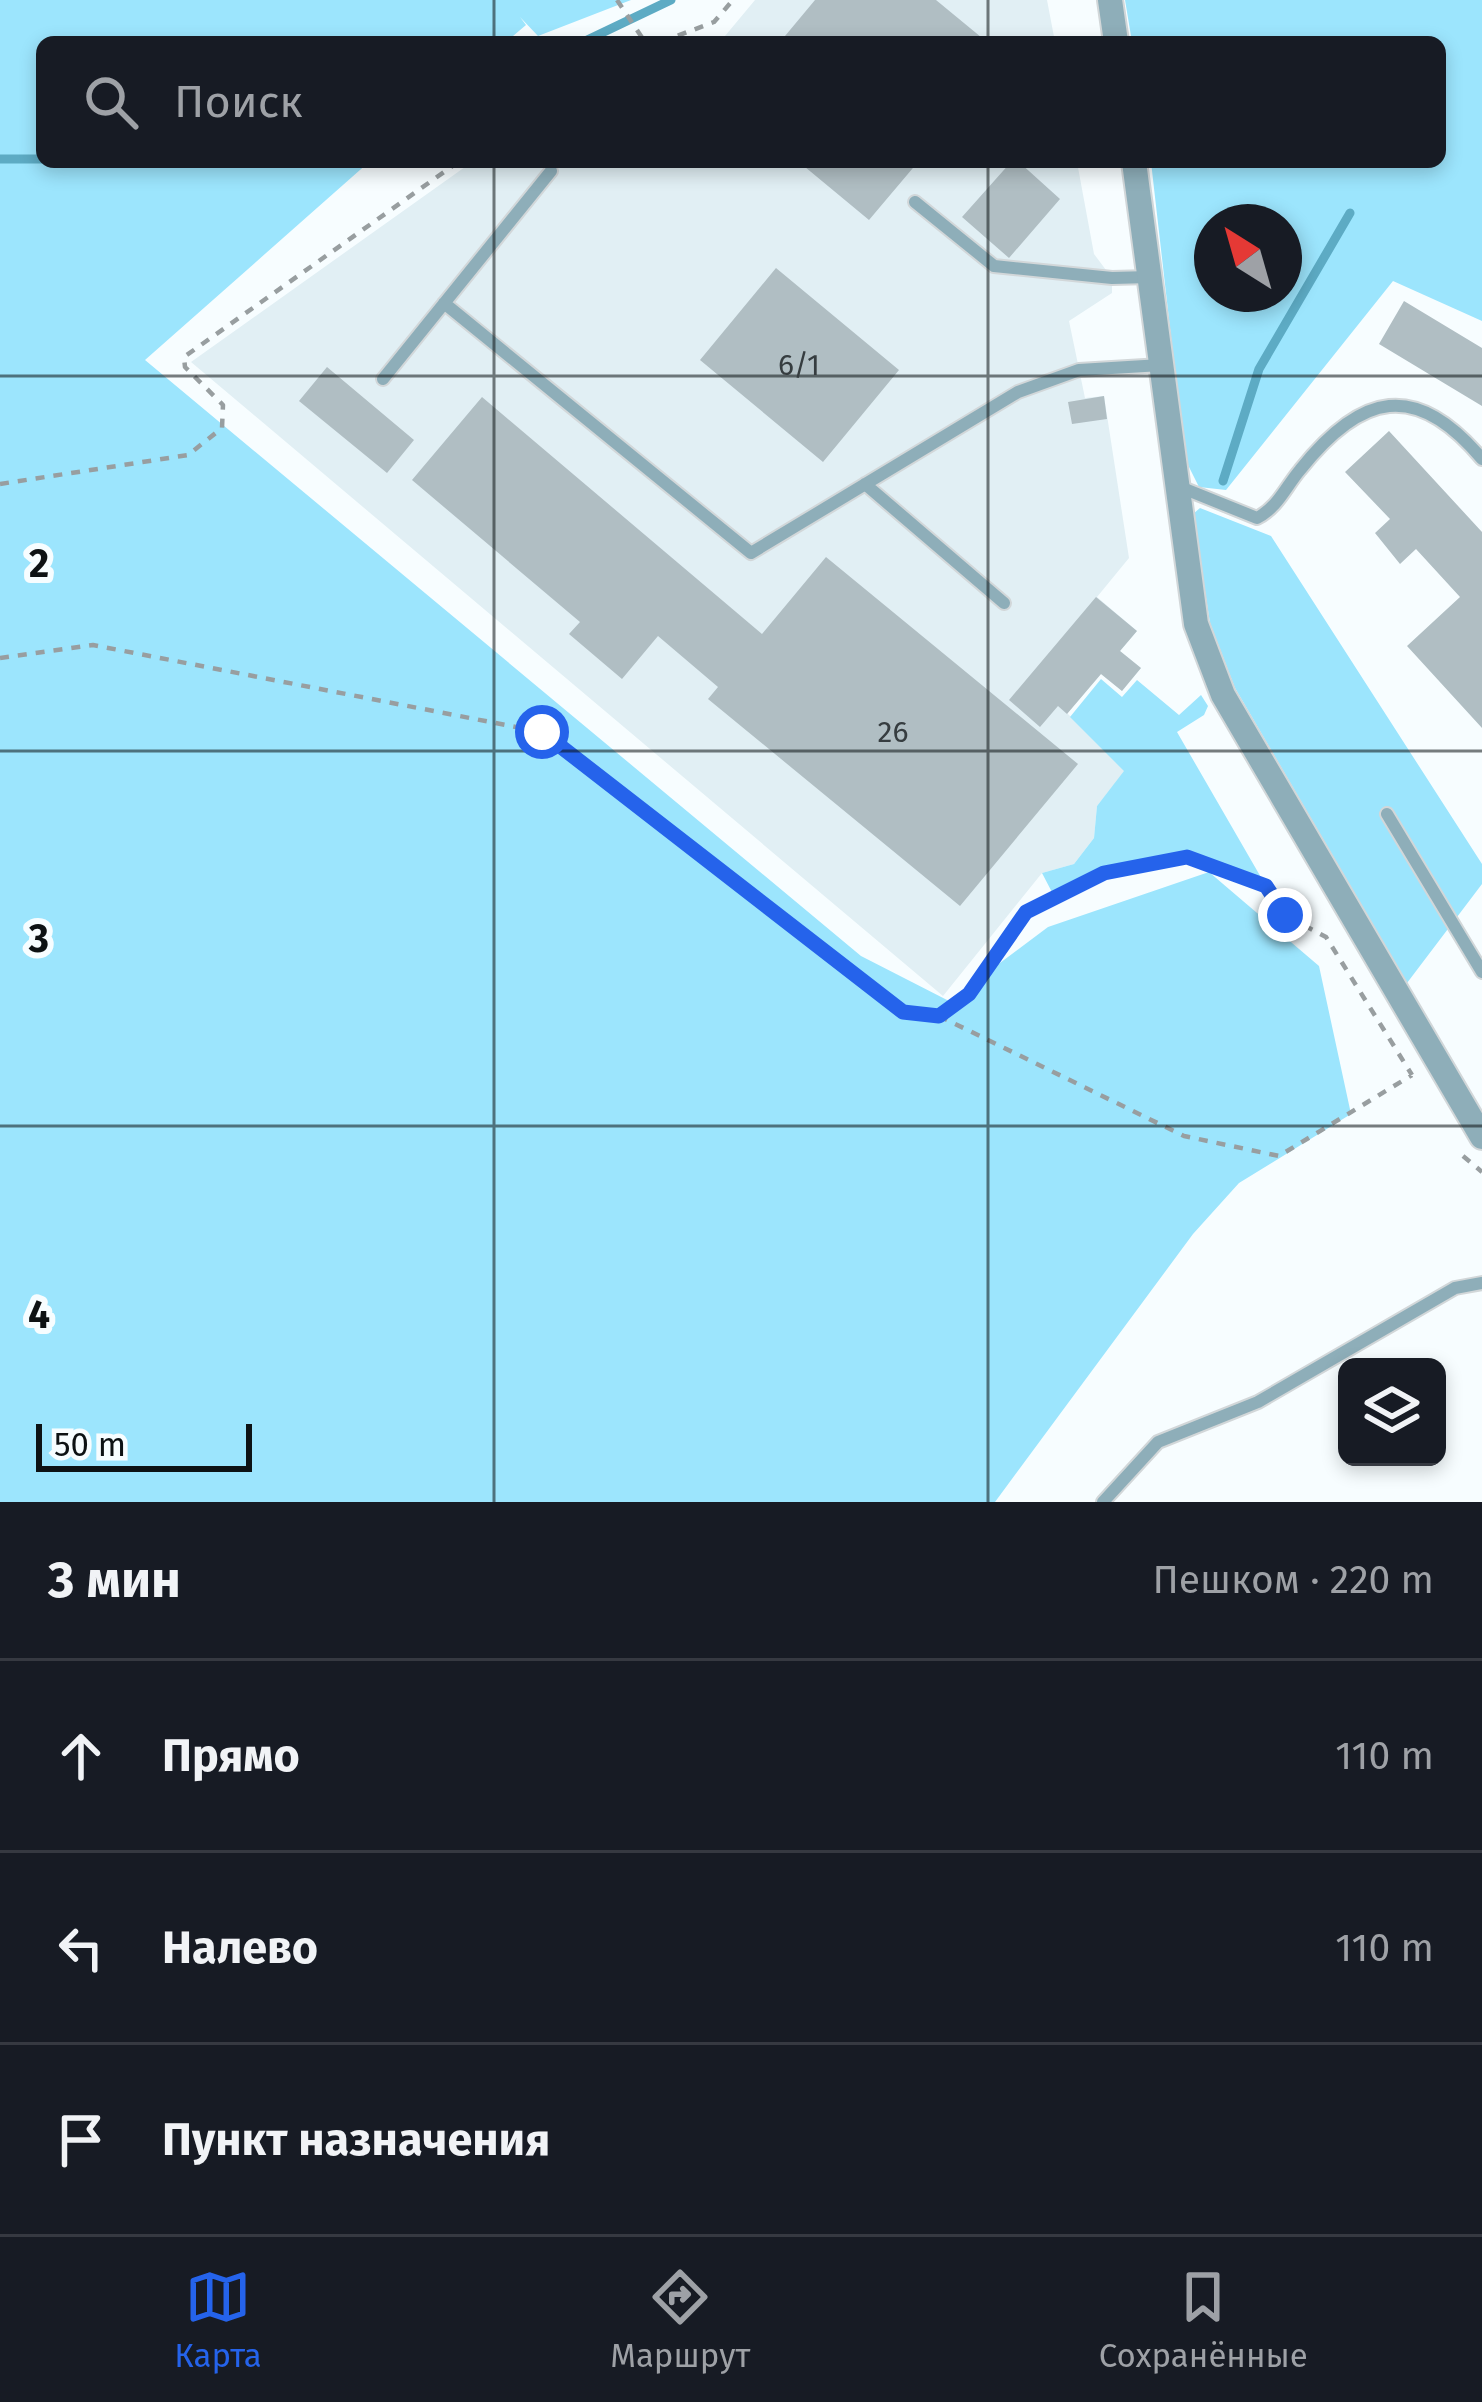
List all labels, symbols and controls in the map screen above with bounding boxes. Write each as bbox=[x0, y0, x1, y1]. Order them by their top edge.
search box bbox=[36, 36, 1446, 168]
icon: search bbox=[78, 69, 144, 135]
text: Поиск bbox=[174, 75, 303, 129]
north arrow bbox=[1194, 204, 1302, 312]
house number: 6/1 bbox=[778, 347, 820, 383]
text: 2 bbox=[29, 541, 49, 587]
route start bbox=[515, 705, 569, 759]
house number: 26 bbox=[878, 714, 908, 750]
route end bbox=[1258, 888, 1312, 942]
text: 3 bbox=[28, 916, 49, 962]
text: 4 bbox=[28, 1292, 50, 1338]
map controls bbox=[1338, 1358, 1446, 1466]
button: layers bbox=[1338, 1358, 1446, 1466]
scale bar bbox=[36, 1418, 252, 1471]
text: 50 m bbox=[54, 1425, 126, 1465]
text: 3 мин bbox=[48, 1549, 181, 1611]
text: Пешком · 220 m bbox=[1152, 1557, 1434, 1603]
icon: ahead bbox=[48, 1723, 114, 1789]
text: Прямо bbox=[162, 1729, 300, 1783]
text: 110 m bbox=[1335, 1733, 1434, 1779]
icon: left bbox=[48, 1915, 114, 1981]
text: Налево bbox=[162, 1921, 318, 1975]
text: 110 m bbox=[1335, 1925, 1434, 1971]
icon: arrive bbox=[48, 2107, 114, 2173]
text: Пункт назначения bbox=[162, 2113, 550, 2167]
tab: Карта bbox=[174, 2264, 262, 2376]
tab: Маршрут bbox=[610, 2264, 750, 2376]
tab: Сохранённые bbox=[1099, 2264, 1308, 2376]

